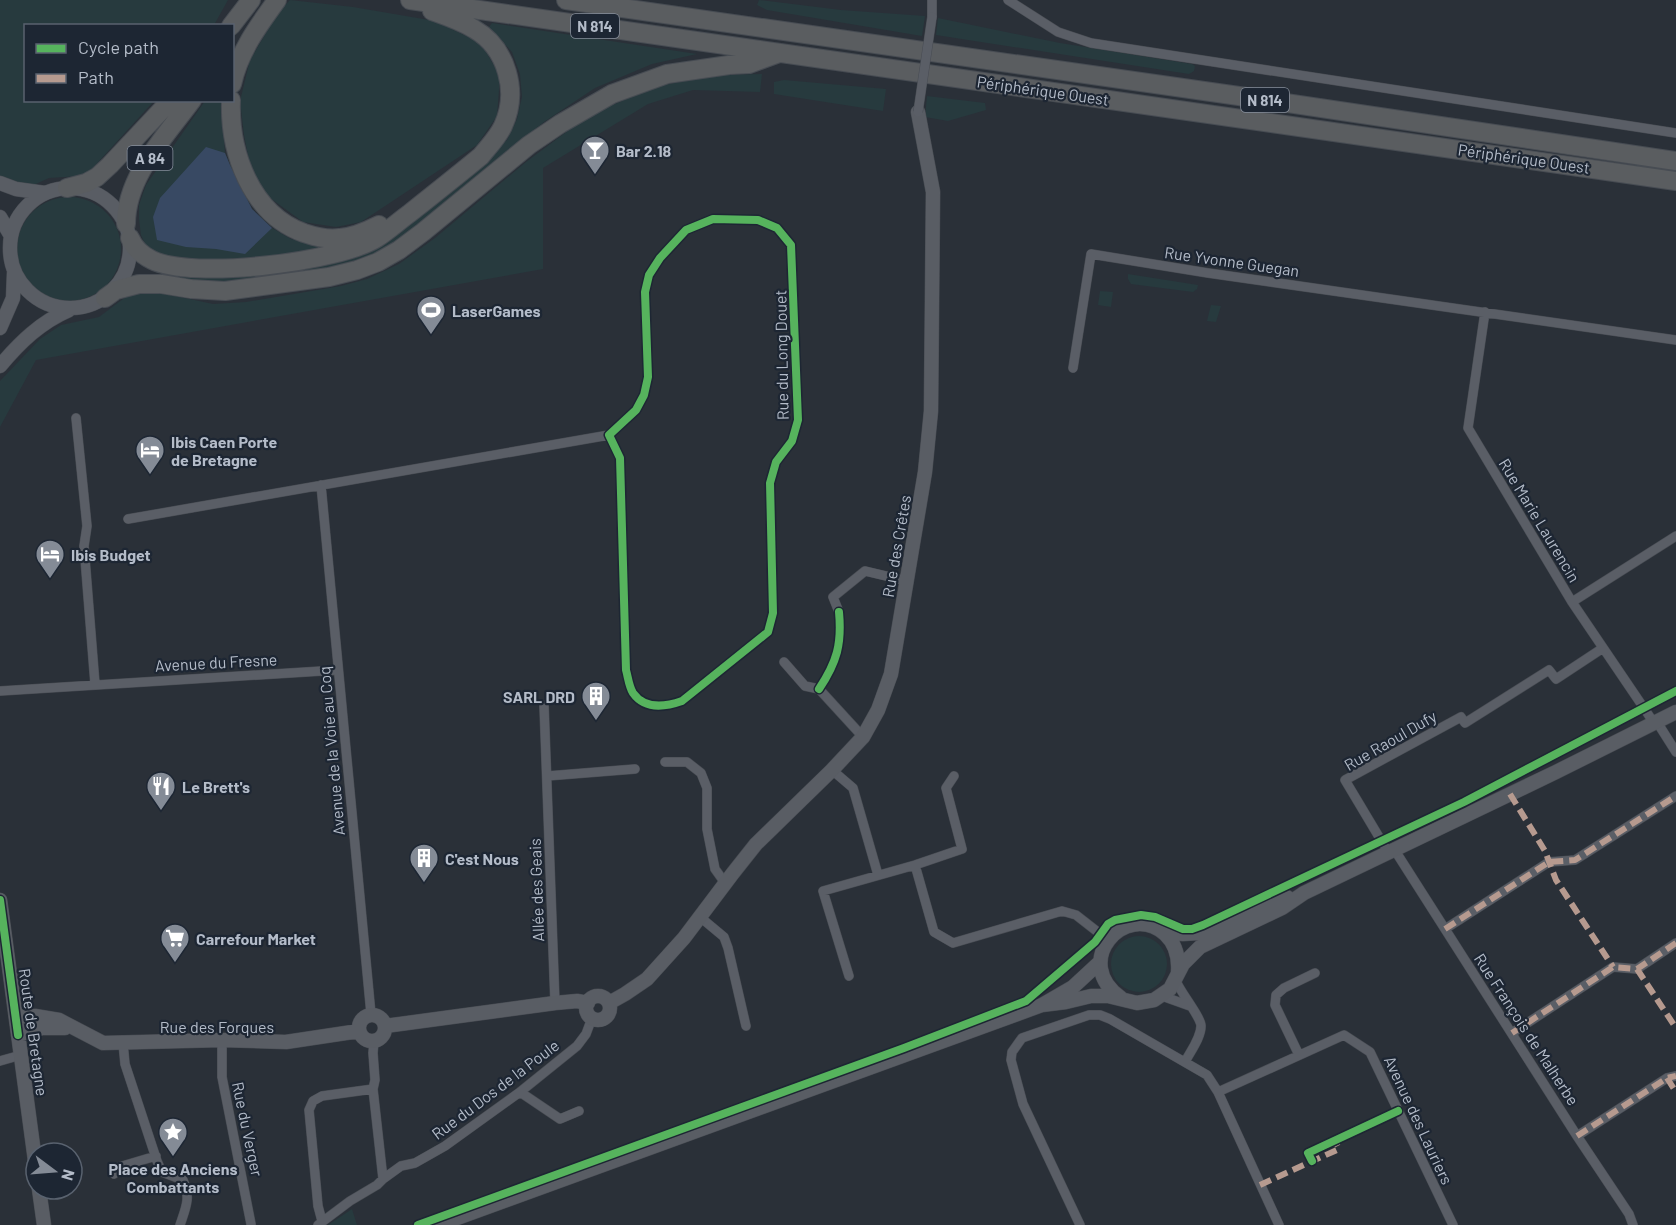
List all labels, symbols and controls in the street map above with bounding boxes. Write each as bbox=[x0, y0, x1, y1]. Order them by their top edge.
road number: N 814 bbox=[571, 14, 619, 38]
legend bbox=[24, 24, 234, 102]
text: Cycle path bbox=[78, 36, 159, 58]
text: Path bbox=[78, 66, 114, 88]
street label: Périphérique Ouest bbox=[976, 71, 1110, 109]
road number: N 814 bbox=[1241, 88, 1289, 112]
bar icon: Bar 2.18 bbox=[579, 134, 611, 176]
street label: Périphérique Ouest bbox=[1457, 139, 1591, 177]
place label: Bar 2.18 bbox=[616, 141, 672, 160]
road number: A 84 bbox=[128, 146, 172, 170]
street label: Rue Yvonne Guegan bbox=[1163, 242, 1301, 280]
street label: Rue du Long Douet bbox=[770, 290, 792, 420]
sports icon: LaserGames bbox=[415, 294, 447, 336]
place label: LaserGames bbox=[452, 301, 541, 320]
place label: Ibis Caen Porte de Bretagne bbox=[171, 432, 278, 469]
hotel icon: Ibis Caen Porte de Bretagne bbox=[134, 434, 166, 476]
street label: Rue Marie Laurencin bbox=[1496, 455, 1584, 585]
street label: Rue des Crêtes bbox=[878, 493, 914, 599]
hotel icon: Ibis Budget bbox=[34, 538, 66, 580]
place label: Ibis Budget bbox=[71, 545, 151, 564]
street label: Avenue du Fresne bbox=[154, 649, 278, 675]
street label: Avenue de la Voie au Coq bbox=[314, 666, 348, 836]
building icon: SARL DRD bbox=[580, 680, 612, 722]
place label: SARL DRD bbox=[503, 687, 575, 706]
street label: Rue Raoul Dufy bbox=[1340, 706, 1440, 774]
restaurant icon: Le Brett's bbox=[145, 770, 177, 812]
place label: Le Brett's bbox=[182, 777, 250, 796]
street label: Allée des Geais bbox=[525, 838, 547, 942]
building icon: C'est Nous bbox=[408, 842, 440, 884]
place label: C'est Nous bbox=[445, 849, 519, 868]
supermarket icon: Carrefour Market bbox=[159, 922, 191, 964]
place label: Carrefour Market bbox=[196, 929, 316, 948]
street label: Rue François de Malherbe bbox=[1471, 950, 1583, 1108]
street label: Route de Bretagne bbox=[16, 967, 52, 1097]
street label: Rue des Forques bbox=[160, 1017, 274, 1036]
street label: Rue du Dos de la Poule bbox=[428, 1035, 562, 1143]
street label: Avenue des Lauriers bbox=[1381, 1053, 1457, 1187]
street label: Rue du Verger bbox=[229, 1080, 267, 1178]
place icon: Place des Anciens Combattants bbox=[157, 1116, 189, 1158]
north arrow bbox=[24, 1141, 84, 1201]
place label: Place des Anciens Combattants bbox=[109, 1159, 237, 1196]
text: N bbox=[58, 1168, 79, 1183]

